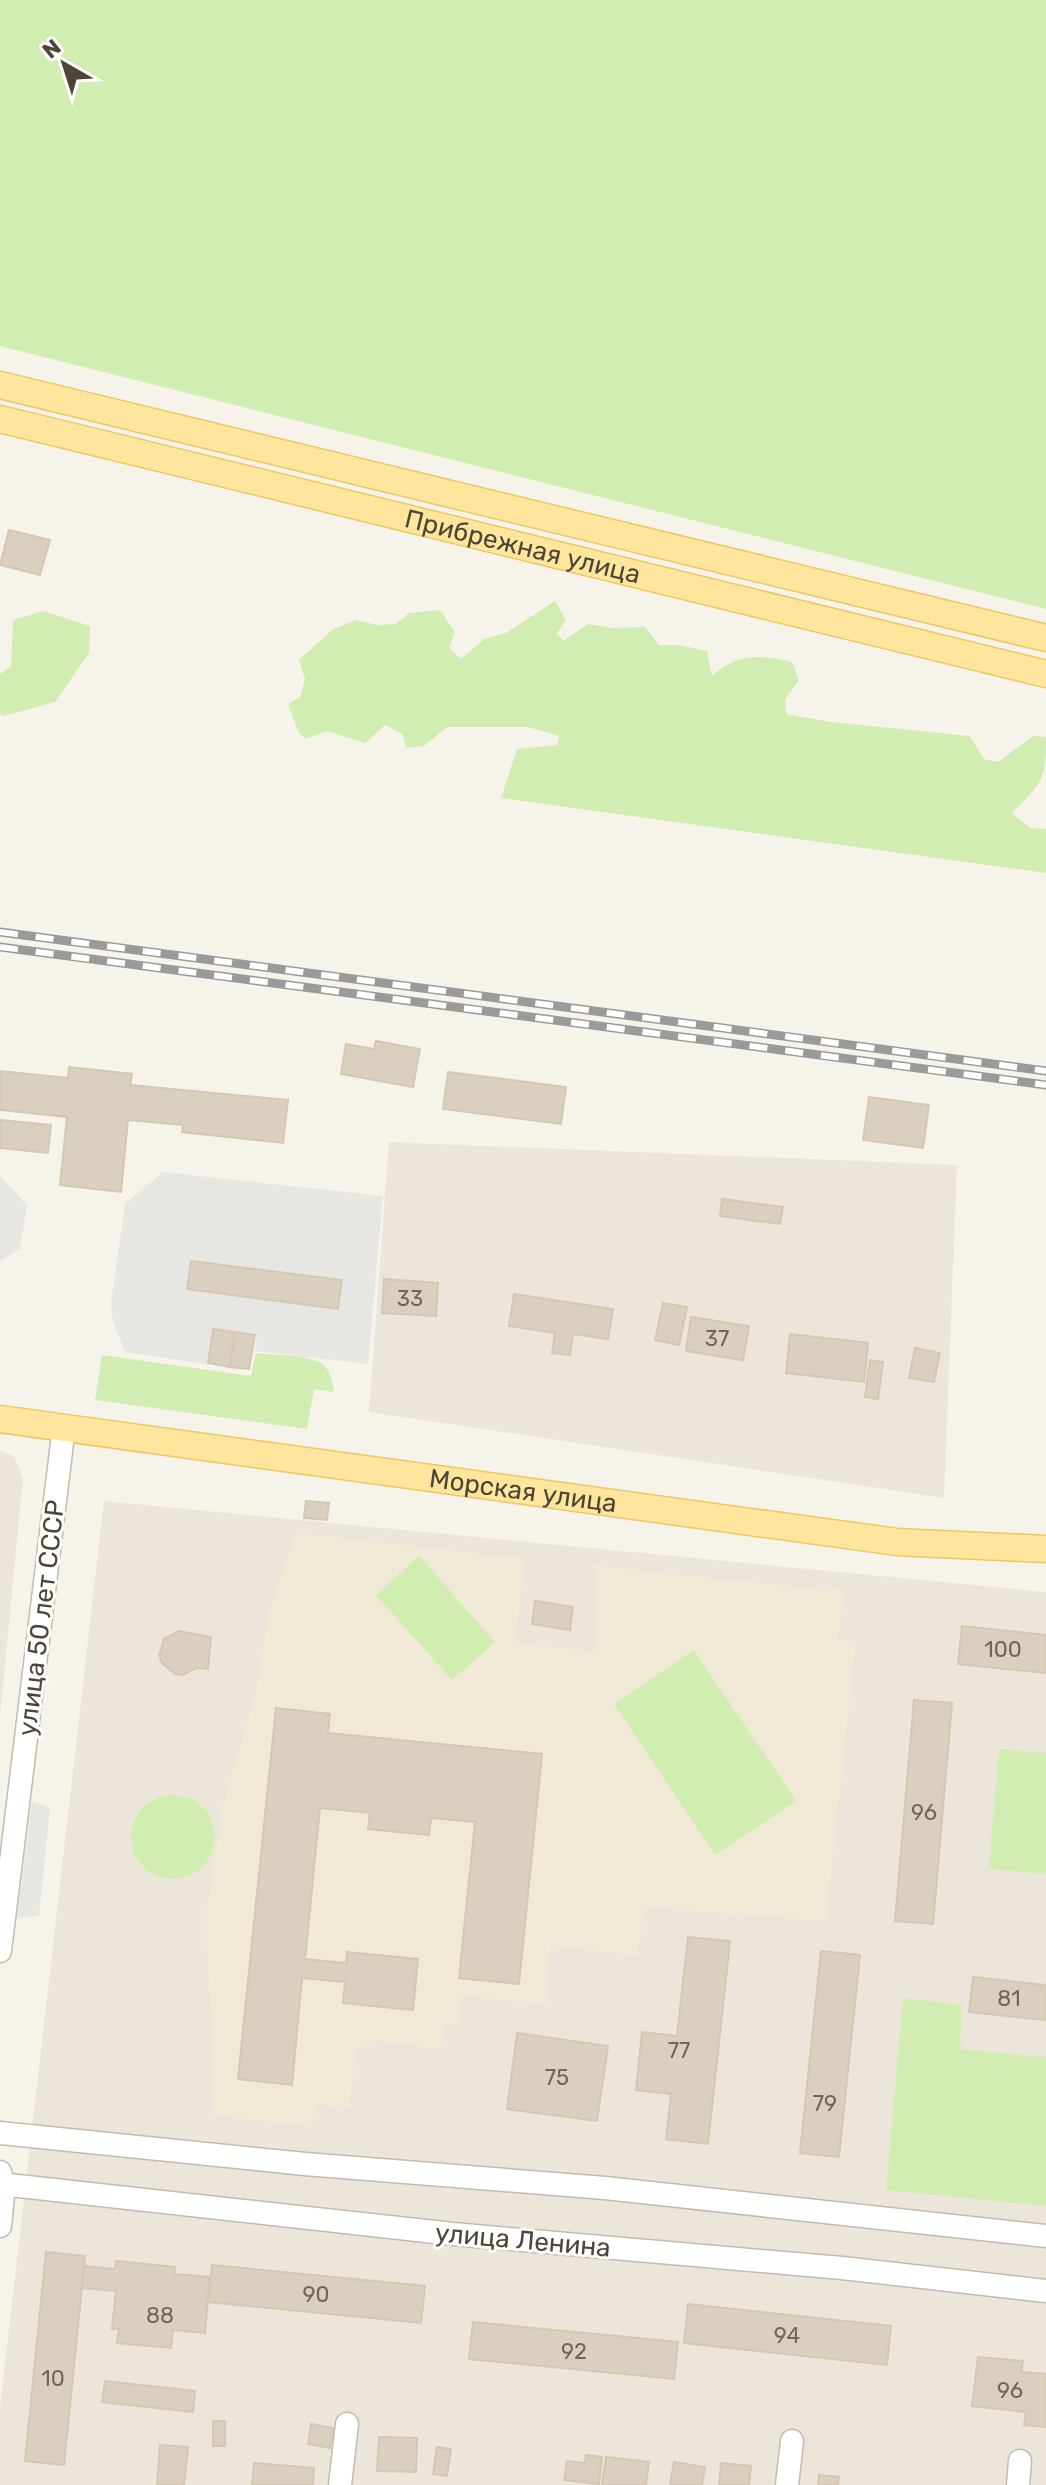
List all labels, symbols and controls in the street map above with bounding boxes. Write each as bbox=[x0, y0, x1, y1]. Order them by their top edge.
north arrow bbox=[24, 24, 104, 104]
text: N bbox=[37, 33, 66, 64]
street label: Прибрежная улица bbox=[402, 503, 644, 591]
house number: 33 bbox=[397, 1285, 423, 1312]
house number: 37 bbox=[705, 1325, 729, 1352]
street label: Морская улица bbox=[427, 1463, 619, 1519]
street label: улица 50 лет СССР bbox=[12, 1498, 71, 1738]
house number: 100 bbox=[984, 1636, 1022, 1663]
house number: 96 bbox=[911, 1799, 937, 1826]
house number: 81 bbox=[997, 1985, 1021, 2012]
house number: 77 bbox=[668, 2037, 690, 2064]
house number: 75 bbox=[545, 2064, 569, 2091]
house number: 79 bbox=[813, 2090, 837, 2117]
street label: улица Ленина bbox=[434, 2217, 612, 2264]
house number: 90 bbox=[302, 2281, 330, 2308]
house number: 88 bbox=[146, 2302, 174, 2329]
house number: 94 bbox=[774, 2322, 800, 2349]
house number: 92 bbox=[561, 2338, 587, 2365]
house number: 10 bbox=[41, 2365, 65, 2392]
house number: 96 bbox=[997, 2377, 1023, 2404]

